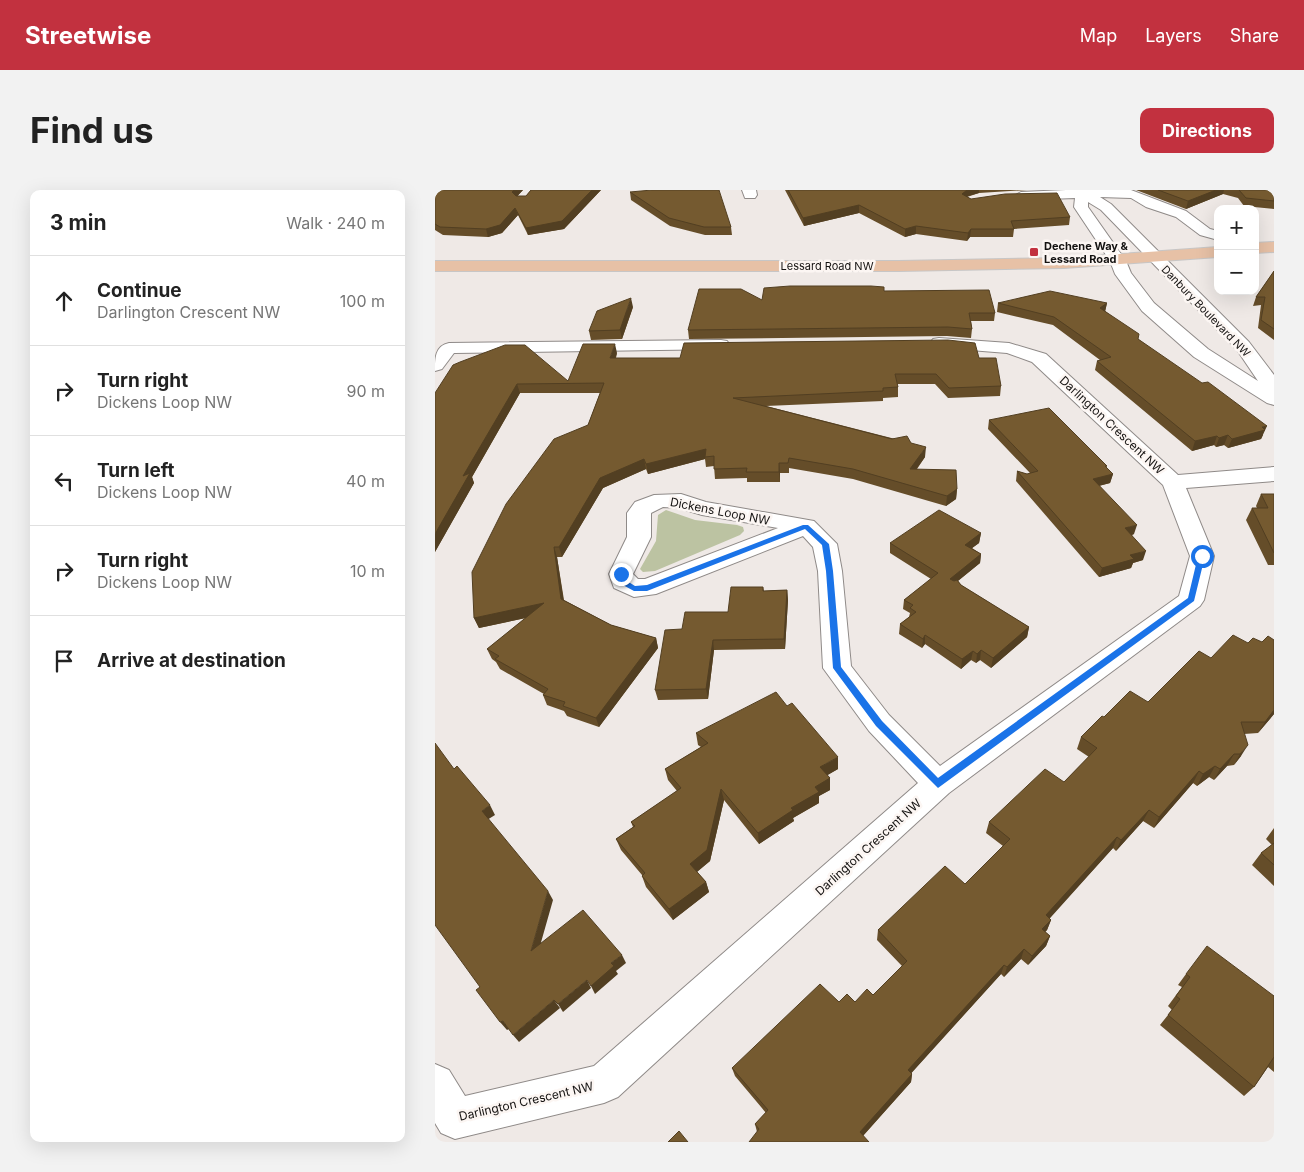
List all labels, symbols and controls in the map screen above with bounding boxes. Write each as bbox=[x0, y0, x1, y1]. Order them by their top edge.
text: Streetwise bbox=[25, 21, 151, 50]
text: Map bbox=[1080, 25, 1117, 46]
text: Layers bbox=[1145, 25, 1202, 46]
text: Share bbox=[1230, 25, 1279, 46]
button: Directions bbox=[1140, 108, 1274, 153]
text: Find us bbox=[30, 109, 154, 151]
map controls bbox=[1214, 205, 1259, 295]
button: + bbox=[1214, 205, 1259, 250]
text: 3 min bbox=[50, 210, 106, 235]
text: Walk · 240 m bbox=[286, 213, 385, 233]
place label: Dechene Way & Lessard Road bbox=[1044, 239, 1129, 266]
marker: Dechene Way & Lessard Road bbox=[1028, 246, 1040, 258]
button: − bbox=[1214, 250, 1259, 295]
street label: Lessard Road NW bbox=[781, 259, 874, 273]
street label: Danbury Boulevard NW bbox=[1159, 262, 1253, 360]
text: Continue bbox=[97, 279, 182, 302]
icon: ahead bbox=[50, 287, 78, 315]
text: 100 m bbox=[340, 291, 385, 311]
text: Darlington Crescent NW bbox=[97, 302, 280, 322]
text: Turn right bbox=[97, 369, 188, 392]
street label: Darlington Crescent NW bbox=[1057, 373, 1167, 477]
icon: right bbox=[50, 377, 78, 405]
text: 90 m bbox=[346, 381, 385, 401]
text: Dickens Loop NW bbox=[97, 392, 232, 412]
text: Turn left bbox=[97, 459, 175, 482]
icon: left bbox=[50, 467, 78, 495]
text: 40 m bbox=[346, 471, 385, 491]
text: Dickens Loop NW bbox=[97, 482, 232, 502]
street label: Dickens Loop NW bbox=[669, 494, 771, 528]
route start bbox=[1191, 545, 1214, 568]
text: Turn right bbox=[97, 549, 188, 572]
icon: right bbox=[50, 557, 78, 585]
text: 10 m bbox=[350, 561, 385, 581]
route end bbox=[610, 563, 633, 586]
text: Dickens Loop NW bbox=[97, 572, 232, 592]
icon: arrive bbox=[50, 647, 78, 675]
text: Arrive at destination bbox=[97, 649, 286, 672]
street label: Darlington Crescent NW bbox=[812, 795, 924, 899]
street label: Darlington Crescent NW bbox=[457, 1078, 595, 1124]

